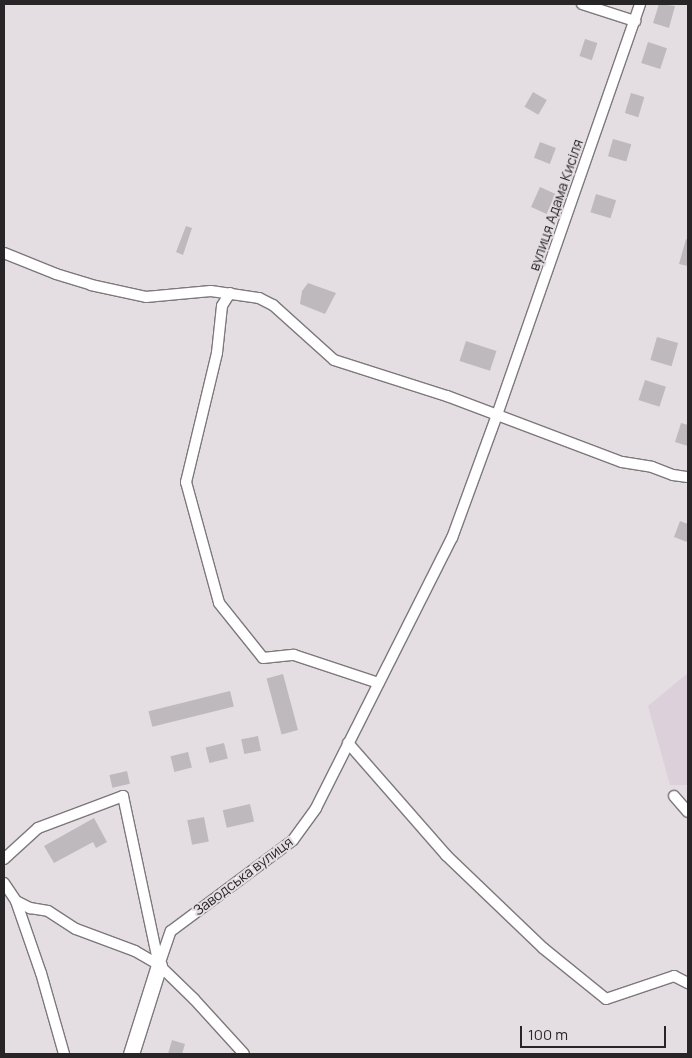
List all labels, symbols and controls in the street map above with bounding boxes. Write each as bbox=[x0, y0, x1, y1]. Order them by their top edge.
street label: вулиця Адама Кисіля bbox=[526, 137, 586, 273]
street label: Заводська вулиця bbox=[190, 833, 296, 919]
scale bar bbox=[522, 1016, 668, 1048]
text: 100 m bbox=[528, 1024, 568, 1045]

